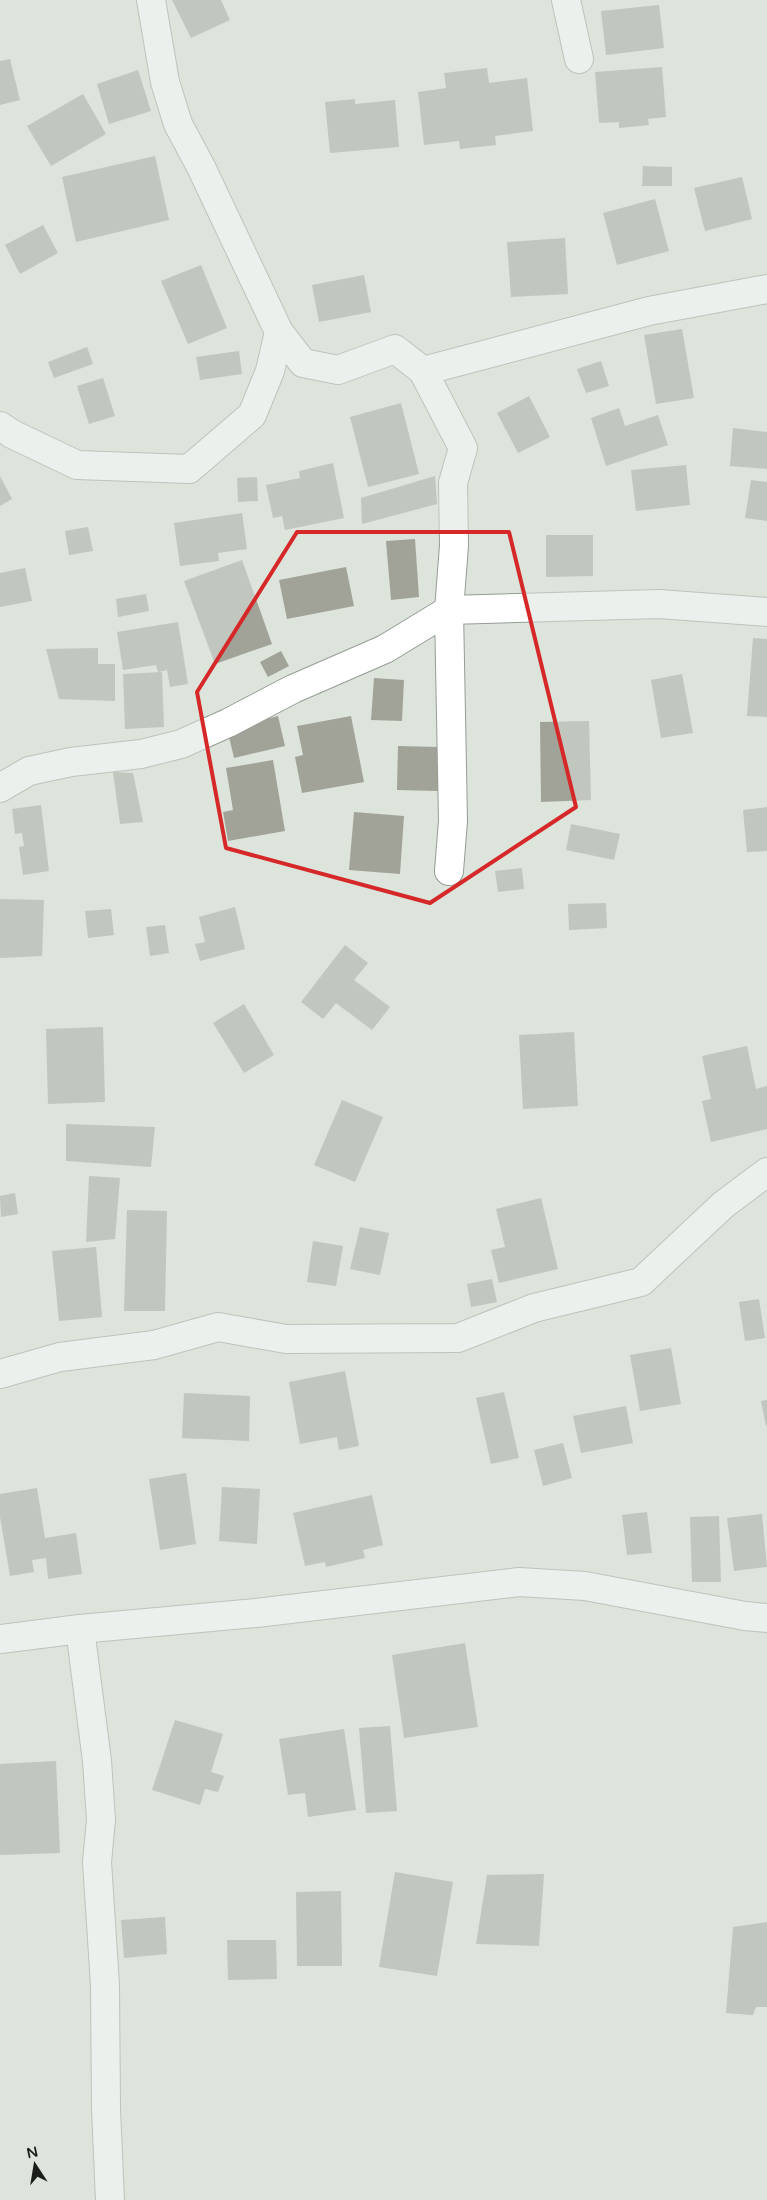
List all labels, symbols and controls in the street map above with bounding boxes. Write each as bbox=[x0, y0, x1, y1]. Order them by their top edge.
north arrow bbox=[10, 2140, 60, 2190]
text: N bbox=[25, 2143, 40, 2162]

